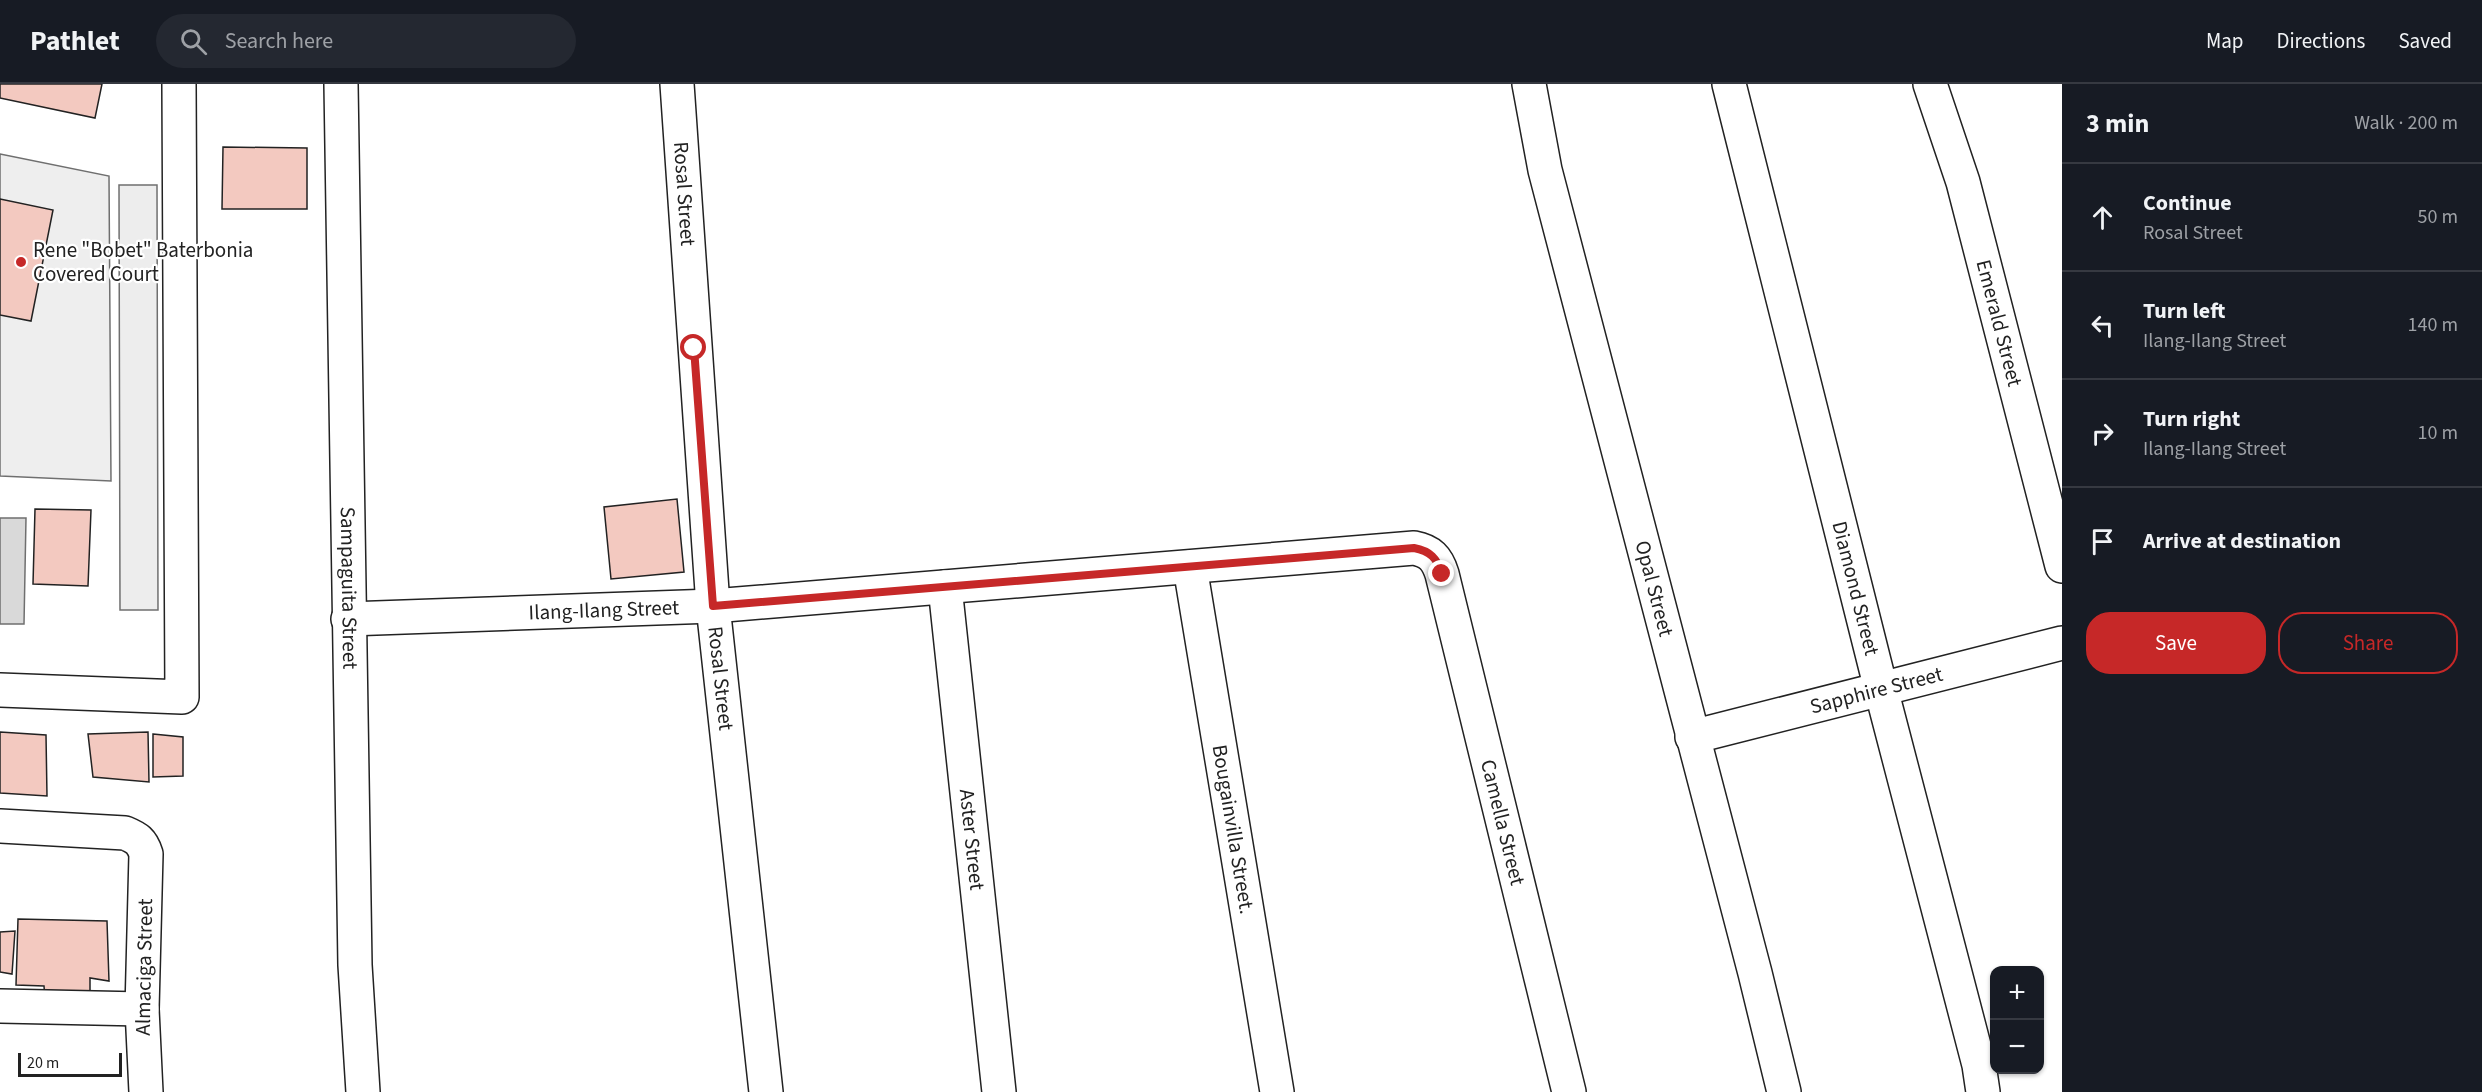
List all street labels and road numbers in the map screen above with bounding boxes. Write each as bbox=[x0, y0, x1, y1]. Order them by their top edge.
street label: Rosal Street bbox=[666, 140, 703, 247]
street label: Emerald Street bbox=[1969, 256, 2030, 390]
street label: Sampaguita Street bbox=[333, 506, 365, 669]
street label: Diamond Street bbox=[1824, 518, 1887, 659]
street label: Opal Street bbox=[1628, 537, 1681, 640]
street label: Ilang-Ilang Street bbox=[528, 592, 680, 628]
street label: Rosal Street bbox=[700, 625, 741, 732]
street label: Sapphire Street bbox=[1807, 659, 1946, 722]
street label: Bougainvilla Street. bbox=[1205, 743, 1262, 916]
street label: Camella Street bbox=[1473, 756, 1533, 888]
street label: Aster Street bbox=[952, 787, 992, 892]
street label: Almaciga Street bbox=[128, 898, 160, 1036]

